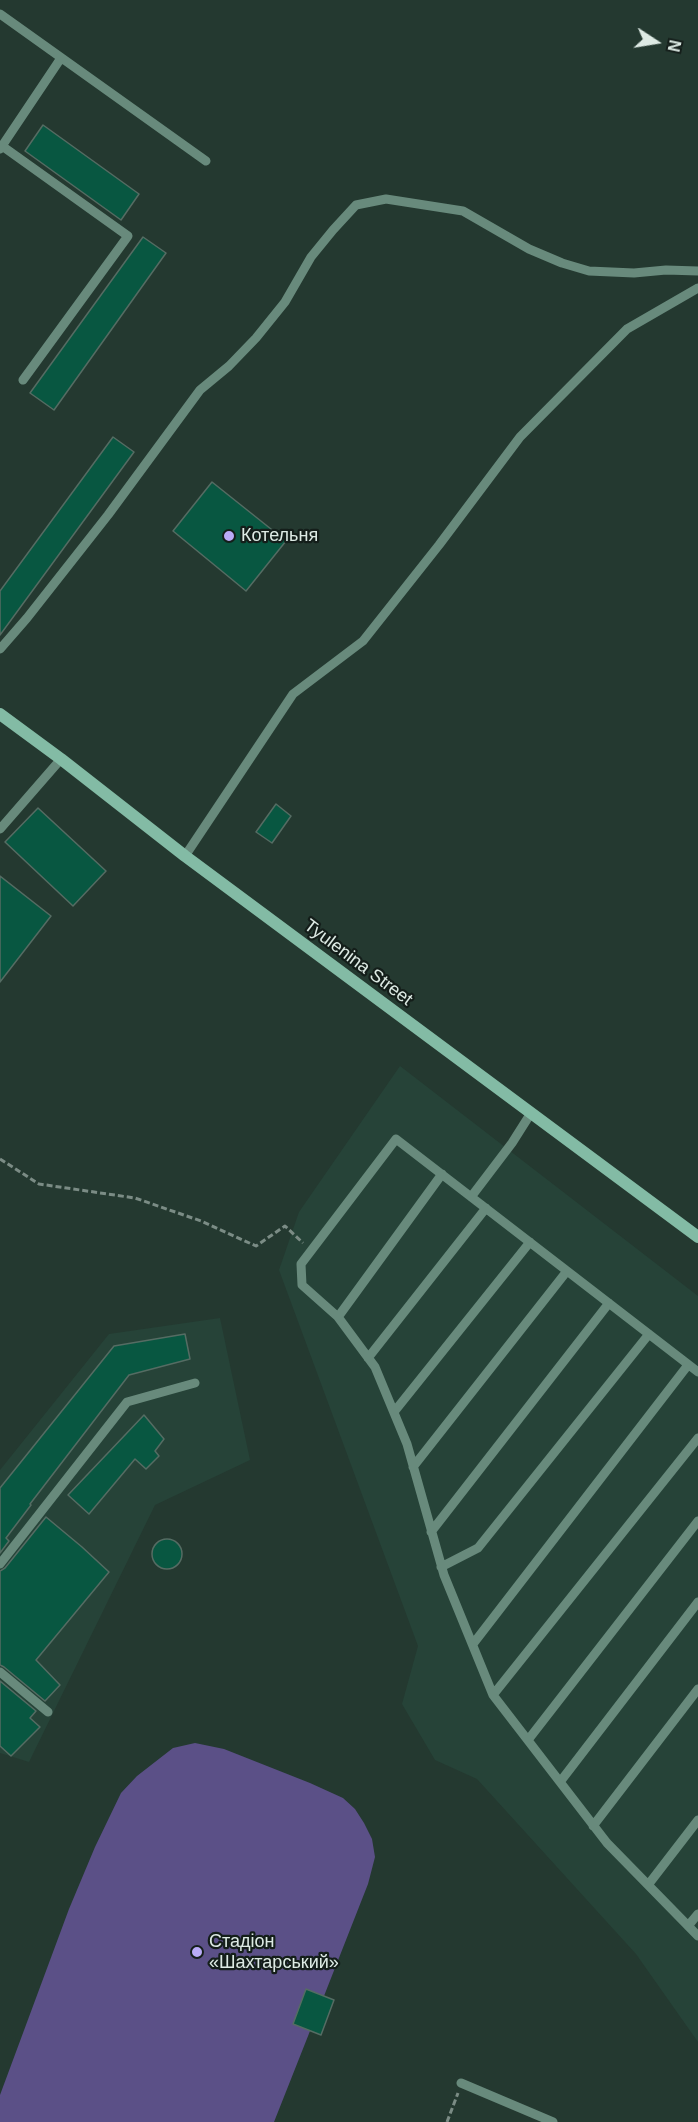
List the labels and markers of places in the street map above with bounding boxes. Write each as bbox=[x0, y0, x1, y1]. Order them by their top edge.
place label: Котельня bbox=[241, 525, 318, 547]
marker: Котельня bbox=[222, 529, 236, 543]
place label: Стадіон «Шахтарський» bbox=[209, 1931, 339, 1974]
marker: Стадіон «Шахтарський» bbox=[190, 1945, 204, 1959]

